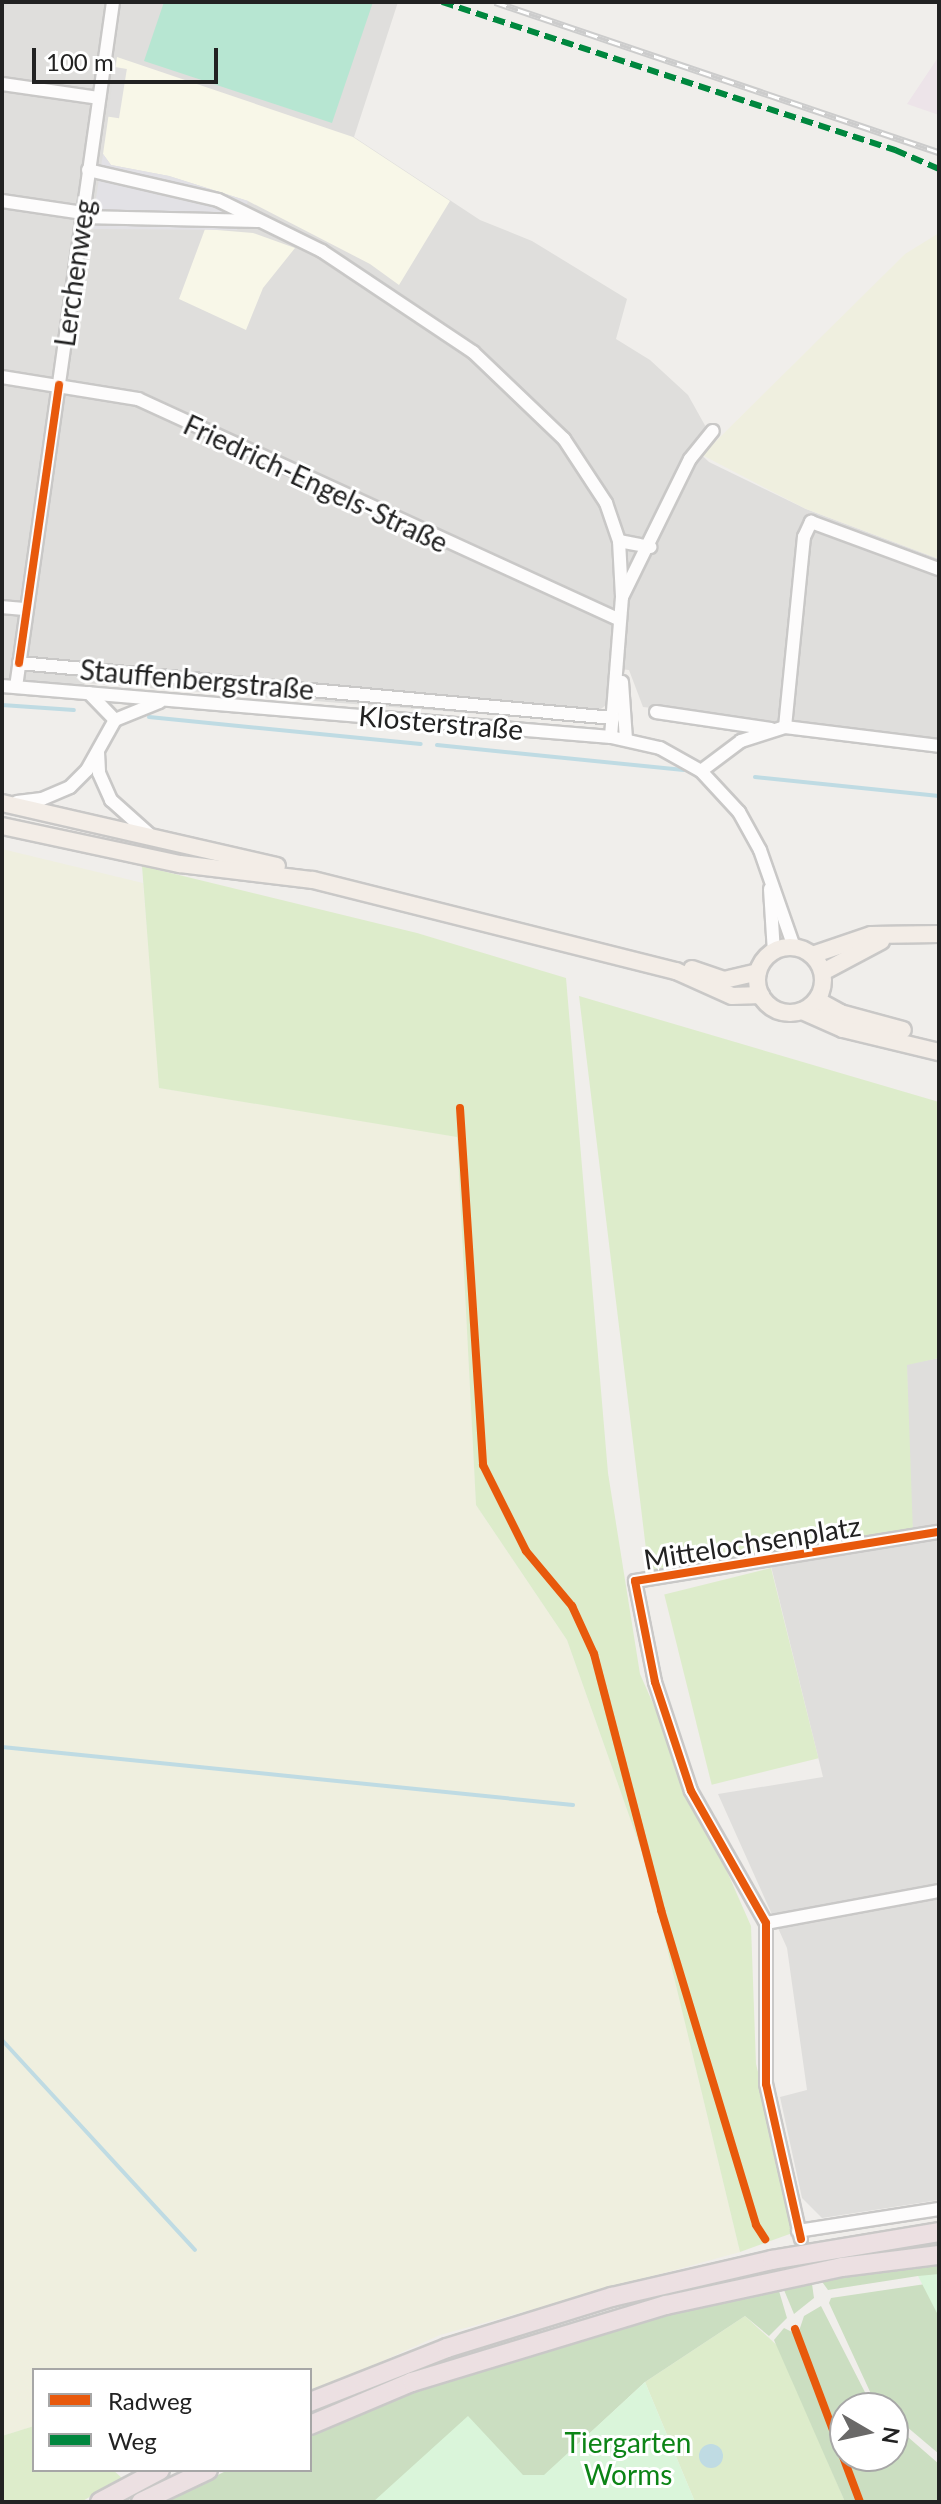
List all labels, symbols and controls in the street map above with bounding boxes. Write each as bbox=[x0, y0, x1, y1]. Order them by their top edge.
scale bar bbox=[36, 32, 222, 82]
text: 100 m bbox=[46, 47, 114, 76]
street label: Lerchenweg bbox=[47, 197, 101, 349]
street label: Friedrich-Engels-Straße bbox=[179, 407, 453, 559]
street label: Stauffenbergstraße bbox=[79, 652, 315, 706]
street label: Klosterstraße bbox=[357, 698, 525, 746]
street label: Mittelochsenplatz bbox=[641, 1508, 863, 1576]
legend bbox=[32, 2368, 312, 2472]
text: Radweg bbox=[108, 2386, 192, 2415]
north arrow bbox=[829, 2392, 909, 2472]
park label: Tiergarten Worms bbox=[565, 2425, 691, 2491]
text: N bbox=[877, 2425, 906, 2446]
text: Weg bbox=[108, 2426, 157, 2455]

